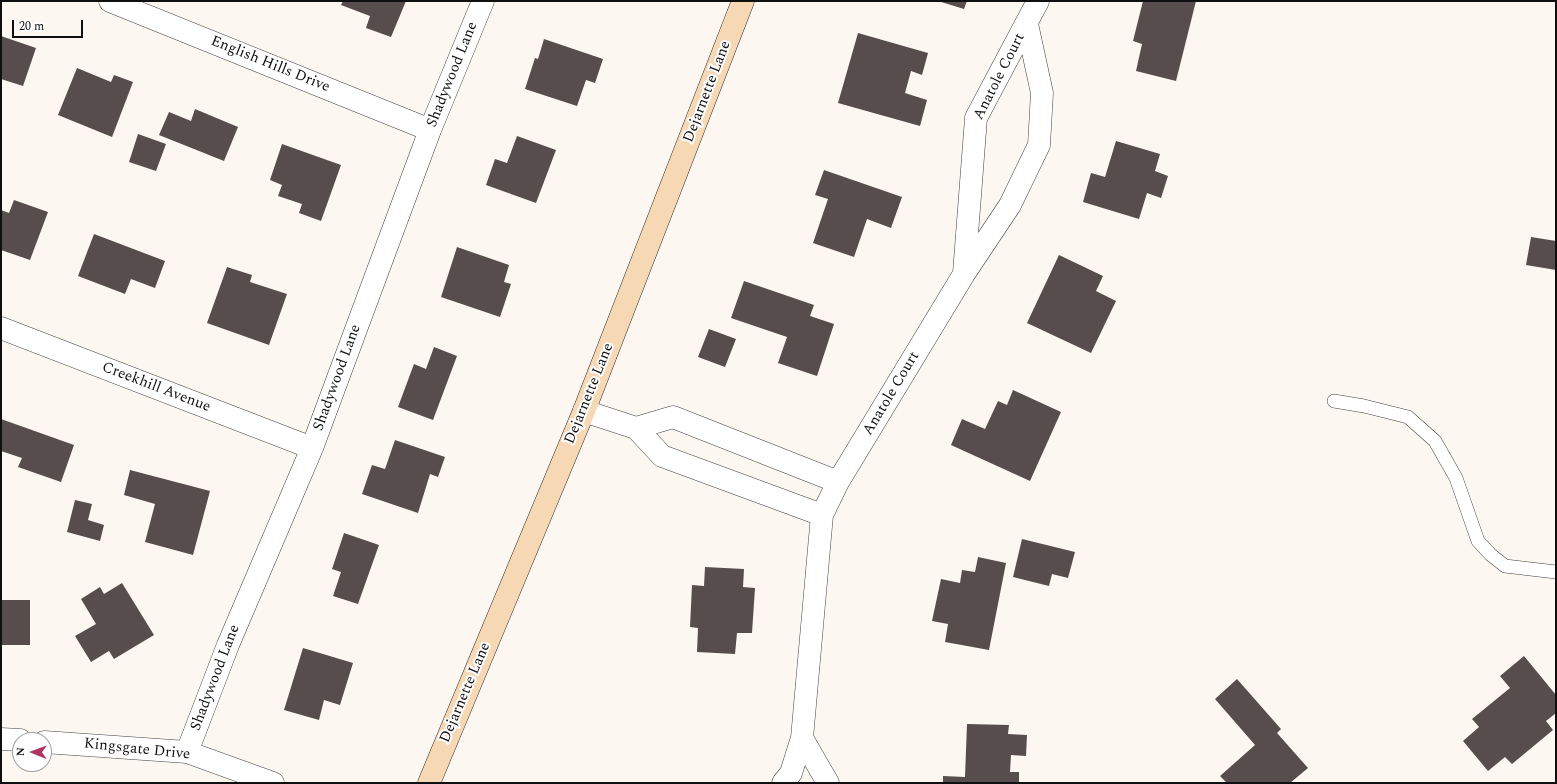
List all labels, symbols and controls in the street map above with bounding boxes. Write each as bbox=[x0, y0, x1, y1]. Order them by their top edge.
scale bar bbox=[14, 12, 85, 38]
text: 20 m bbox=[19, 17, 44, 36]
street label: Shadywood Lane bbox=[424, 20, 482, 130]
street label: Anatole Court bbox=[970, 31, 1030, 123]
street label: English Hills Drive bbox=[208, 33, 332, 97]
street label: Dejarnette Lane bbox=[680, 39, 736, 145]
street label: Shadywood Lane bbox=[310, 322, 366, 434]
street label: Dejarnette Lane bbox=[562, 341, 618, 447]
street label: Anatole Court bbox=[860, 349, 924, 439]
street label: Creekhill Avenue bbox=[99, 359, 213, 417]
street label: Shadywood Lane bbox=[188, 622, 244, 734]
street label: Dejarnette Lane bbox=[437, 640, 495, 746]
north arrow bbox=[12, 732, 52, 772]
street label: Kingsgate Drive bbox=[83, 735, 191, 765]
text: N bbox=[12, 747, 29, 756]

